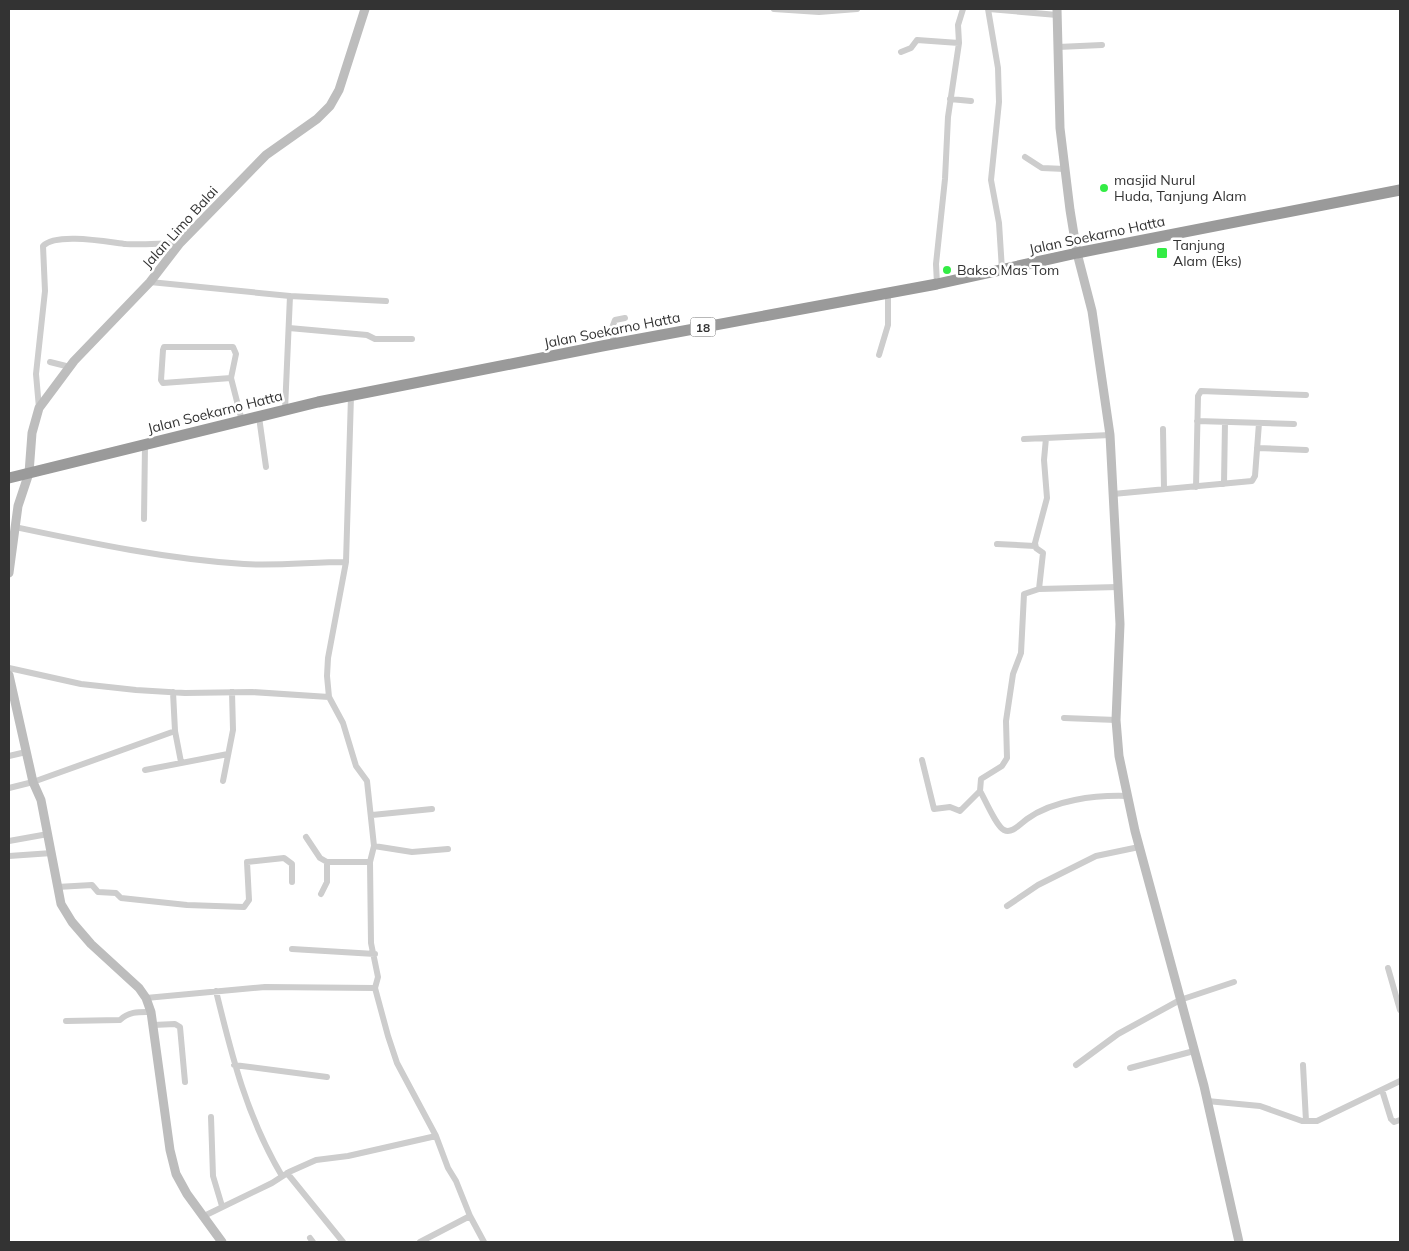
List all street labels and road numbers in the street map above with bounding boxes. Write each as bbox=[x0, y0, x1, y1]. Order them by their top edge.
street label: Jalan Limo Balai bbox=[138, 182, 222, 272]
street label: Jalan Soekarno Hatta bbox=[1027, 212, 1167, 258]
street label: Jalan Soekarno Hatta bbox=[542, 308, 682, 352]
road number: 18 bbox=[690, 318, 716, 337]
street label: Jalan Soekarno Hatta bbox=[146, 387, 284, 437]

